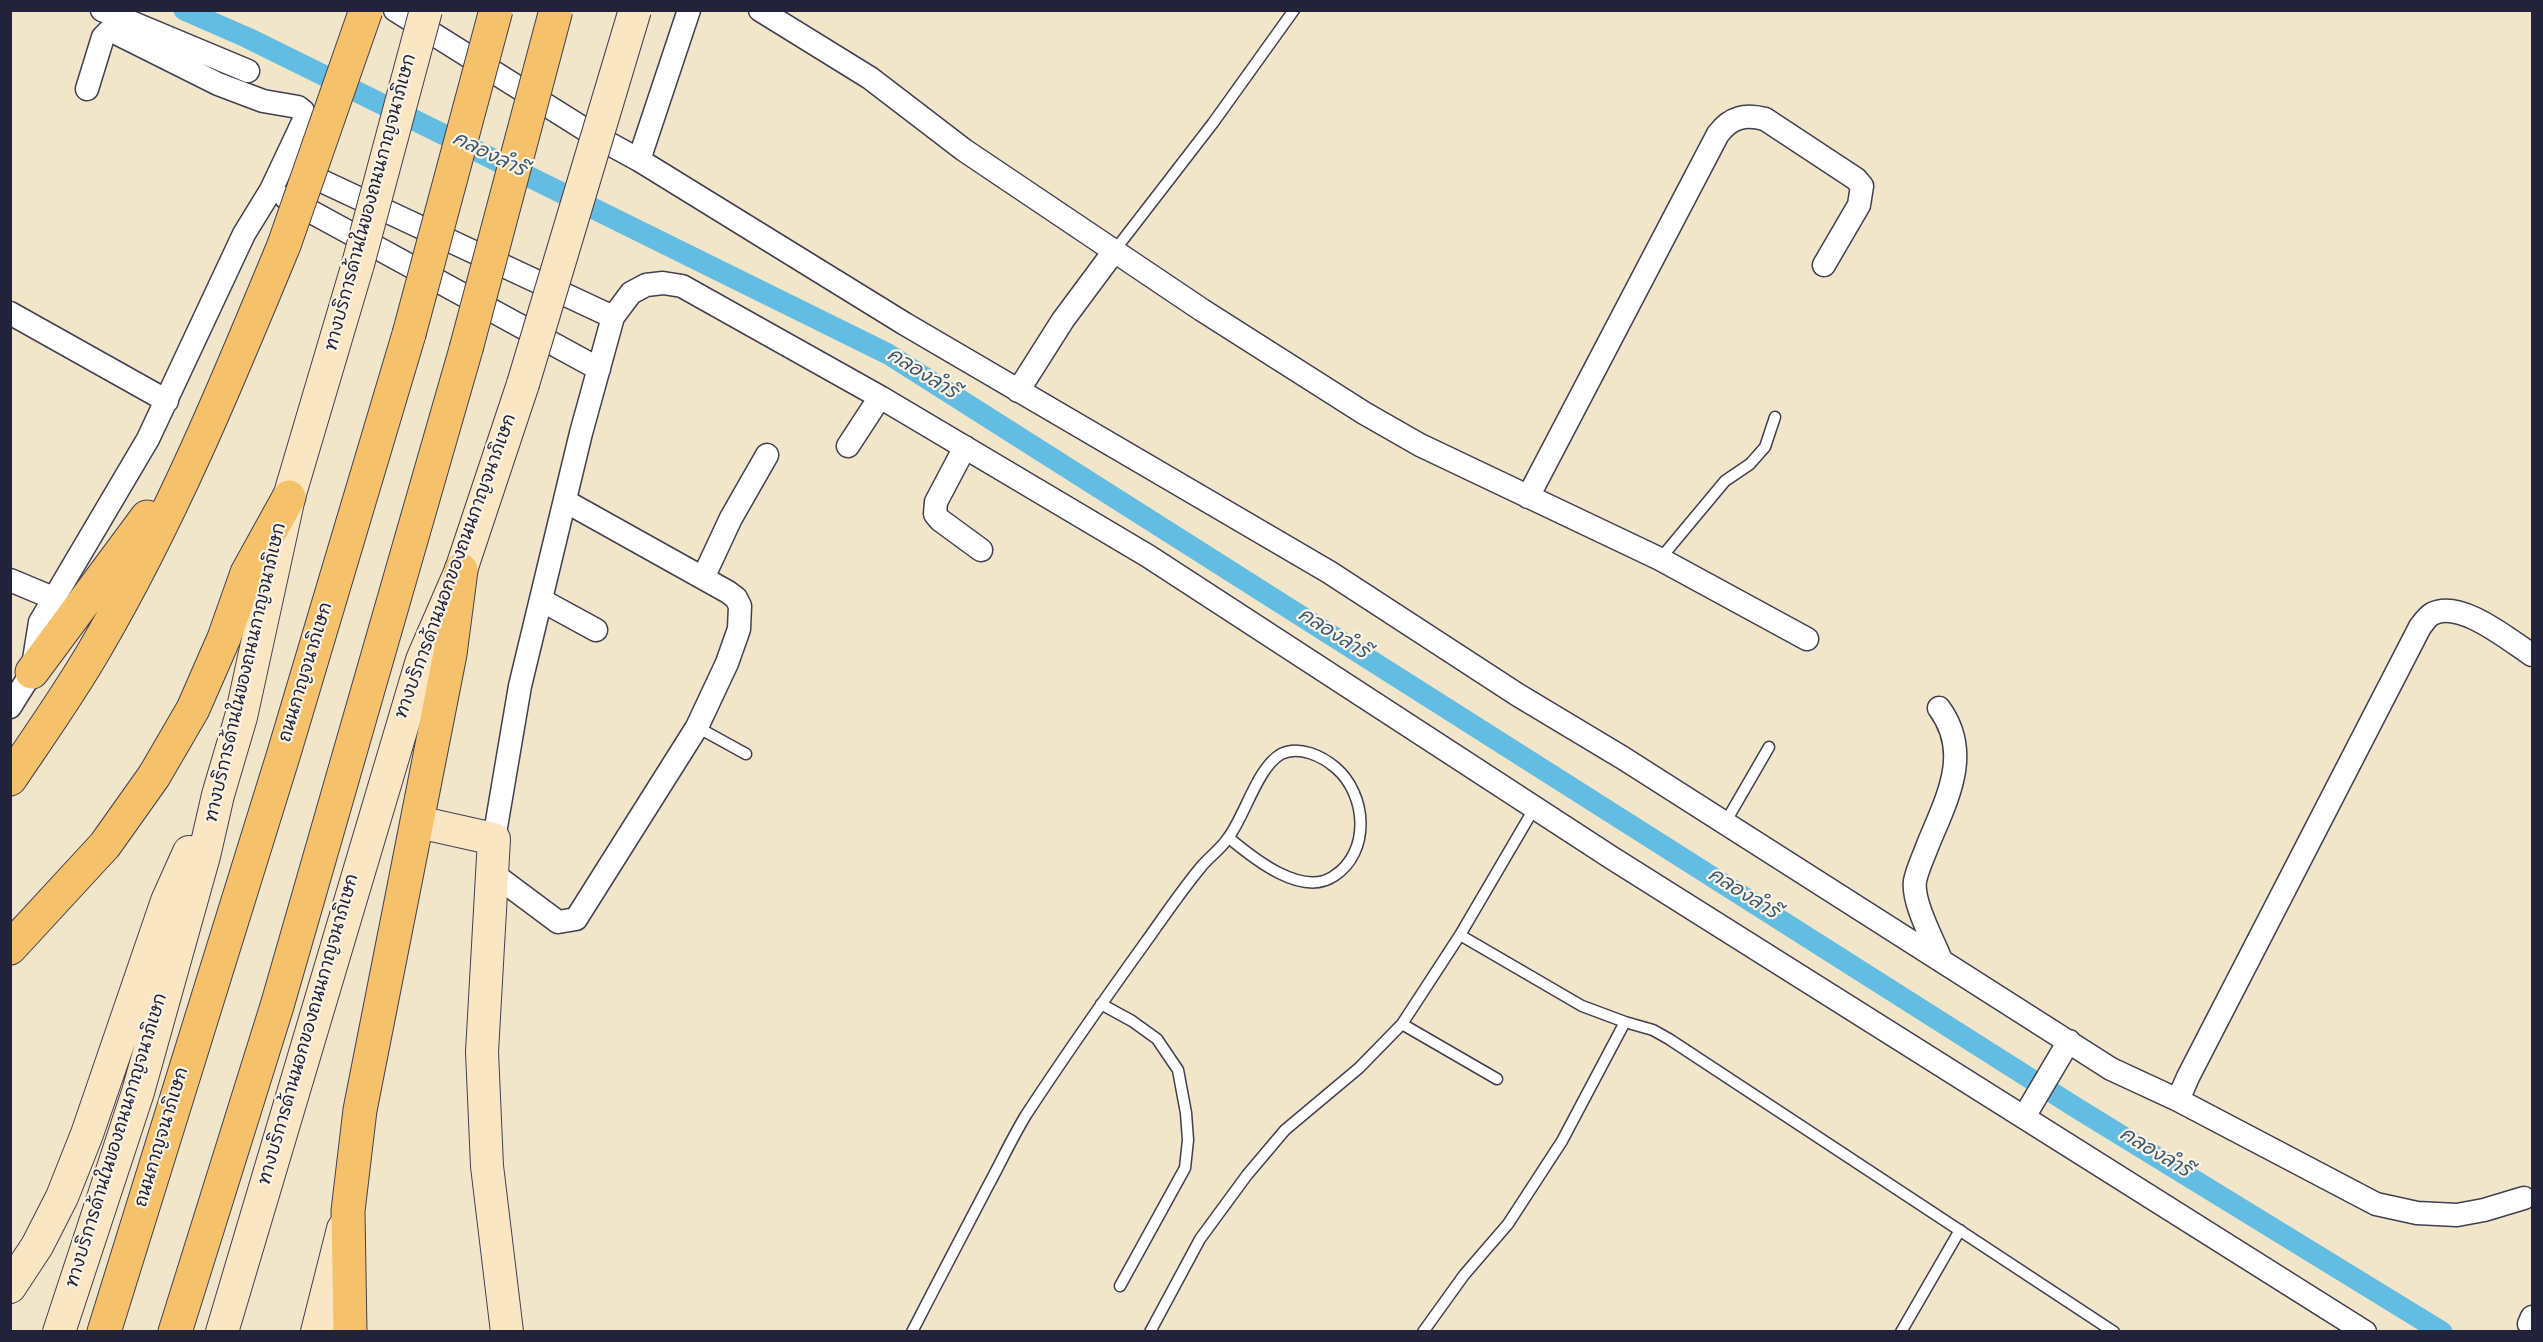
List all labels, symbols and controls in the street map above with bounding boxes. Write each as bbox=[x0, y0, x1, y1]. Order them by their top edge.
street label: ทางบริการด้านในของถนนกาญจนาภิเษก bbox=[323, 52, 423, 354]
water label: คลองลำรี bbox=[447, 129, 529, 185]
water label: คลองลำรี bbox=[881, 345, 961, 407]
street label: ทางบริการด้านนอกของถนนกาญจนาภิเษก bbox=[393, 412, 523, 722]
street label: ทางบริการด้านในของถนนกาญจนาภิเษก bbox=[203, 521, 293, 825]
street label: ถนนกาญจนาภิเษก bbox=[276, 600, 340, 746]
water label: คลองลำรี bbox=[1292, 605, 1372, 667]
water label: คลองลำรี bbox=[1702, 865, 1782, 927]
street label: ทางบริการด้านนอกของถนนกาญจนาภิเษก bbox=[256, 872, 366, 1188]
street label: ทางบริการด้านในของถนนกาญจนาภิเษก bbox=[64, 991, 174, 1291]
street label: ถนนกาญจนาภิเษก bbox=[132, 1065, 196, 1211]
water label: คลองลำรี bbox=[2114, 1124, 2194, 1186]

